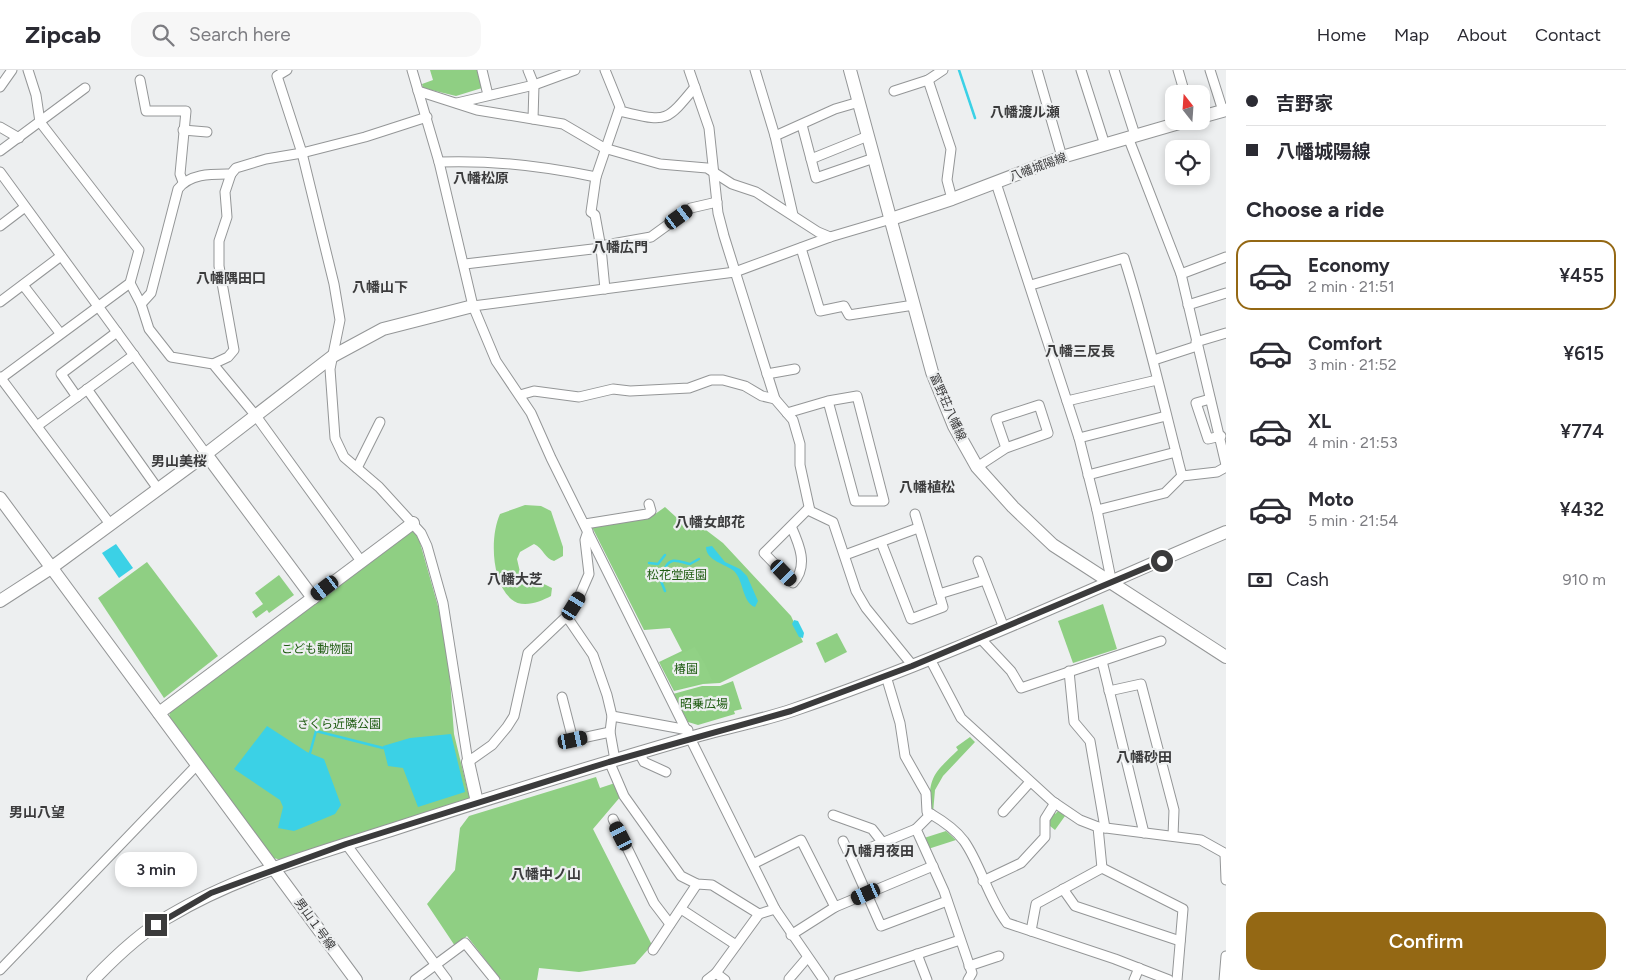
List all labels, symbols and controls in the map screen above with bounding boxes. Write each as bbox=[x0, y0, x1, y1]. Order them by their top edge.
search box bbox=[131, 12, 481, 57]
text: Zipcab bbox=[25, 20, 101, 49]
icon: search bbox=[149, 21, 177, 49]
text: Search here bbox=[189, 23, 291, 46]
text: Home bbox=[1317, 24, 1366, 46]
text: Map bbox=[1394, 24, 1429, 46]
text: About bbox=[1457, 24, 1507, 46]
text: Contact bbox=[1535, 24, 1601, 46]
north arrow bbox=[1165, 85, 1210, 130]
map controls bbox=[1165, 85, 1210, 185]
text: 吉野家 bbox=[1276, 92, 1333, 115]
district label: 八幡渡ル瀬 bbox=[990, 104, 1060, 121]
button: locate bbox=[1165, 140, 1210, 185]
text: 八幡城陽線 bbox=[1276, 140, 1371, 163]
street label: 八幡城陽線 bbox=[1007, 150, 1069, 184]
district label: 八幡松原 bbox=[453, 170, 509, 187]
text: Choose a ride bbox=[1246, 196, 1384, 223]
car bbox=[662, 202, 695, 232]
district label: 八幡広門 bbox=[592, 239, 648, 256]
icon: car bbox=[1248, 253, 1293, 298]
text: Economy bbox=[1308, 254, 1390, 277]
text: ¥455 bbox=[1559, 264, 1604, 287]
district label: 八幡隅田口 bbox=[196, 270, 266, 287]
text: 2 min · 21:51 bbox=[1308, 277, 1395, 296]
district label: 八幡山下 bbox=[352, 279, 408, 296]
icon: car bbox=[1248, 331, 1293, 376]
text: Comfort bbox=[1308, 332, 1383, 355]
text: ¥615 bbox=[1563, 342, 1604, 365]
district label: 八幡三反長 bbox=[1045, 343, 1115, 360]
text: 3 min · 21:52 bbox=[1308, 355, 1397, 374]
street label: 富野荘八幡線 bbox=[927, 371, 969, 443]
icon: car bbox=[1248, 409, 1293, 454]
text: XL bbox=[1308, 410, 1331, 433]
text: ¥774 bbox=[1560, 420, 1604, 443]
text: 4 min · 21:53 bbox=[1308, 433, 1398, 452]
district label: 男山美桜 bbox=[151, 453, 207, 470]
district label: 八幡植松 bbox=[899, 479, 955, 496]
icon: car bbox=[1248, 487, 1293, 532]
text: Moto bbox=[1308, 488, 1354, 511]
text: ¥432 bbox=[1560, 498, 1604, 521]
text: 5 min · 21:54 bbox=[1308, 511, 1398, 530]
district label: 八幡女郎花 bbox=[675, 514, 745, 531]
route start bbox=[1151, 550, 1173, 572]
car bbox=[768, 557, 799, 589]
icon: cash bbox=[1246, 566, 1274, 594]
park label: 松花堂庭園 bbox=[647, 568, 707, 582]
text: Cash bbox=[1286, 568, 1329, 591]
text: 910 m bbox=[1563, 570, 1606, 589]
district label: 八幡大芝 bbox=[487, 571, 543, 588]
car bbox=[308, 573, 341, 603]
car bbox=[559, 589, 588, 623]
park label: こども動物園 bbox=[281, 642, 353, 656]
park label: 椿園 bbox=[674, 662, 698, 676]
park label: 昭乗広場 bbox=[680, 697, 728, 711]
park label: さくら近隣公園 bbox=[297, 717, 381, 731]
car bbox=[556, 730, 589, 750]
district label: 八幡砂田 bbox=[1116, 749, 1172, 766]
district label: 男山八望 bbox=[9, 804, 65, 821]
car bbox=[607, 819, 634, 853]
district label: 八幡月夜田 bbox=[844, 843, 914, 860]
callout: 3 min bbox=[115, 852, 197, 888]
text: 3 min bbox=[136, 860, 176, 879]
district label: 八幡中ノ山 bbox=[511, 866, 581, 883]
car bbox=[849, 881, 882, 907]
street label: 男山１号線 bbox=[292, 896, 338, 952]
button: Confirm bbox=[1246, 912, 1606, 970]
route end bbox=[145, 914, 167, 936]

